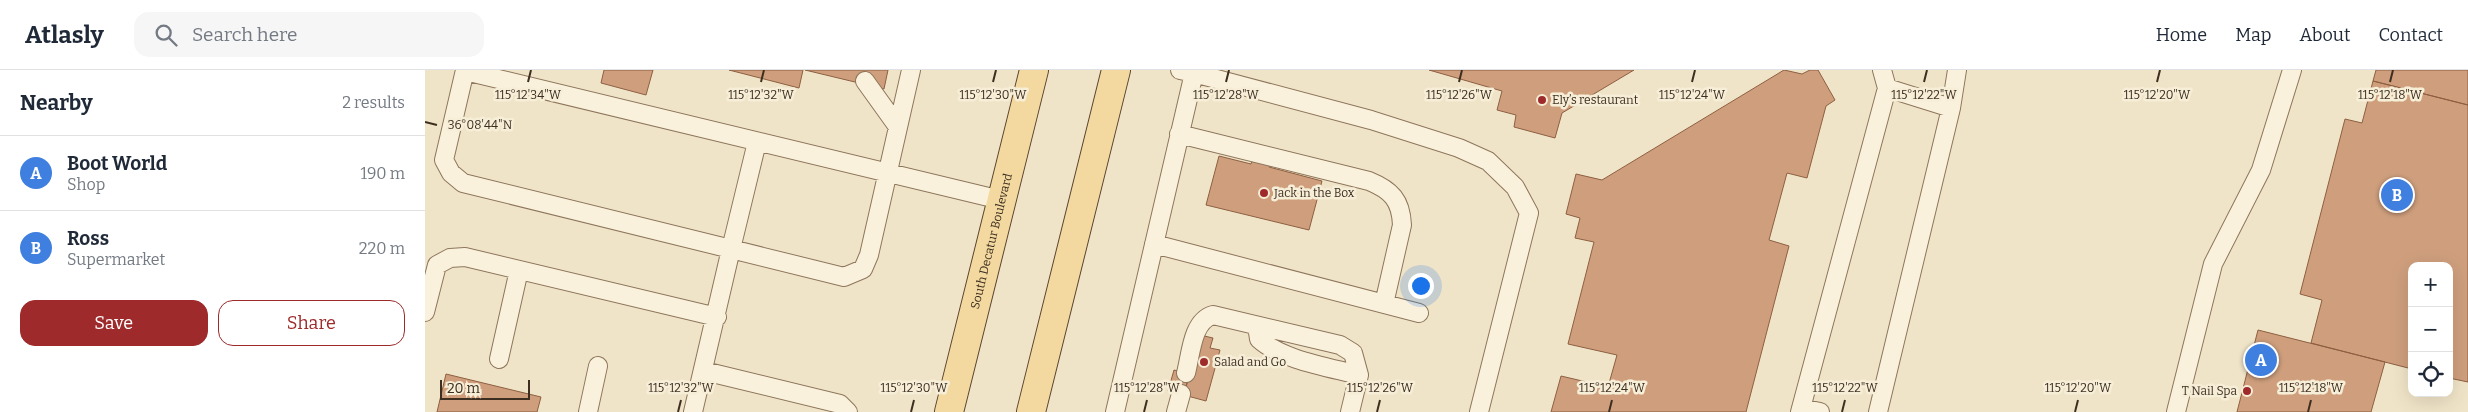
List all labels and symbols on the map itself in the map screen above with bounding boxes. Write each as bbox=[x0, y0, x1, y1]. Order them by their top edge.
text: 115°12'34"W bbox=[495, 88, 562, 102]
text: 115°12'32"W bbox=[728, 88, 795, 102]
text: 115°12'30"W bbox=[960, 88, 1027, 102]
text: 115°12'28"W bbox=[1193, 88, 1260, 102]
text: 115°12'26"W bbox=[1426, 88, 1493, 102]
text: 115°12'24"W bbox=[1659, 88, 1726, 102]
text: 115°12'22"W bbox=[1891, 88, 1957, 102]
text: 115°12'20"W bbox=[2124, 88, 2191, 102]
text: 115°12'18"W bbox=[2358, 88, 2423, 102]
place label: Ely’s restaurant bbox=[1552, 93, 1639, 107]
marker: Ely’s restaurant bbox=[1536, 94, 1548, 106]
text: 36°08'44"N bbox=[448, 118, 513, 132]
street label: South Decatur Boulevard bbox=[968, 172, 1015, 310]
pin: B bbox=[2381, 176, 2413, 214]
place label: Jack in the Box bbox=[1273, 186, 1355, 200]
marker: Jack in the Box bbox=[1258, 187, 1270, 199]
your location bbox=[1408, 273, 1434, 299]
pin: A bbox=[2245, 341, 2277, 379]
place label: Salad and Go bbox=[1214, 355, 1286, 369]
marker: Salad and Go bbox=[1198, 356, 1210, 368]
scale bar bbox=[440, 377, 530, 400]
text: 115°12'32"W bbox=[648, 381, 715, 395]
text: 115°12'30"W bbox=[881, 381, 948, 395]
text: 115°12'28"W bbox=[1114, 381, 1181, 395]
text: 115°12'26"W bbox=[1347, 381, 1414, 395]
text: 115°12'24"W bbox=[1579, 381, 1646, 395]
text: 115°12'22"W bbox=[1812, 381, 1878, 395]
text: 115°12'20"W bbox=[2045, 381, 2112, 395]
text: 115°12'18"W bbox=[2279, 381, 2344, 395]
place label: T Nail Spa bbox=[2182, 384, 2237, 398]
marker: T Nail Spa bbox=[2241, 385, 2253, 397]

